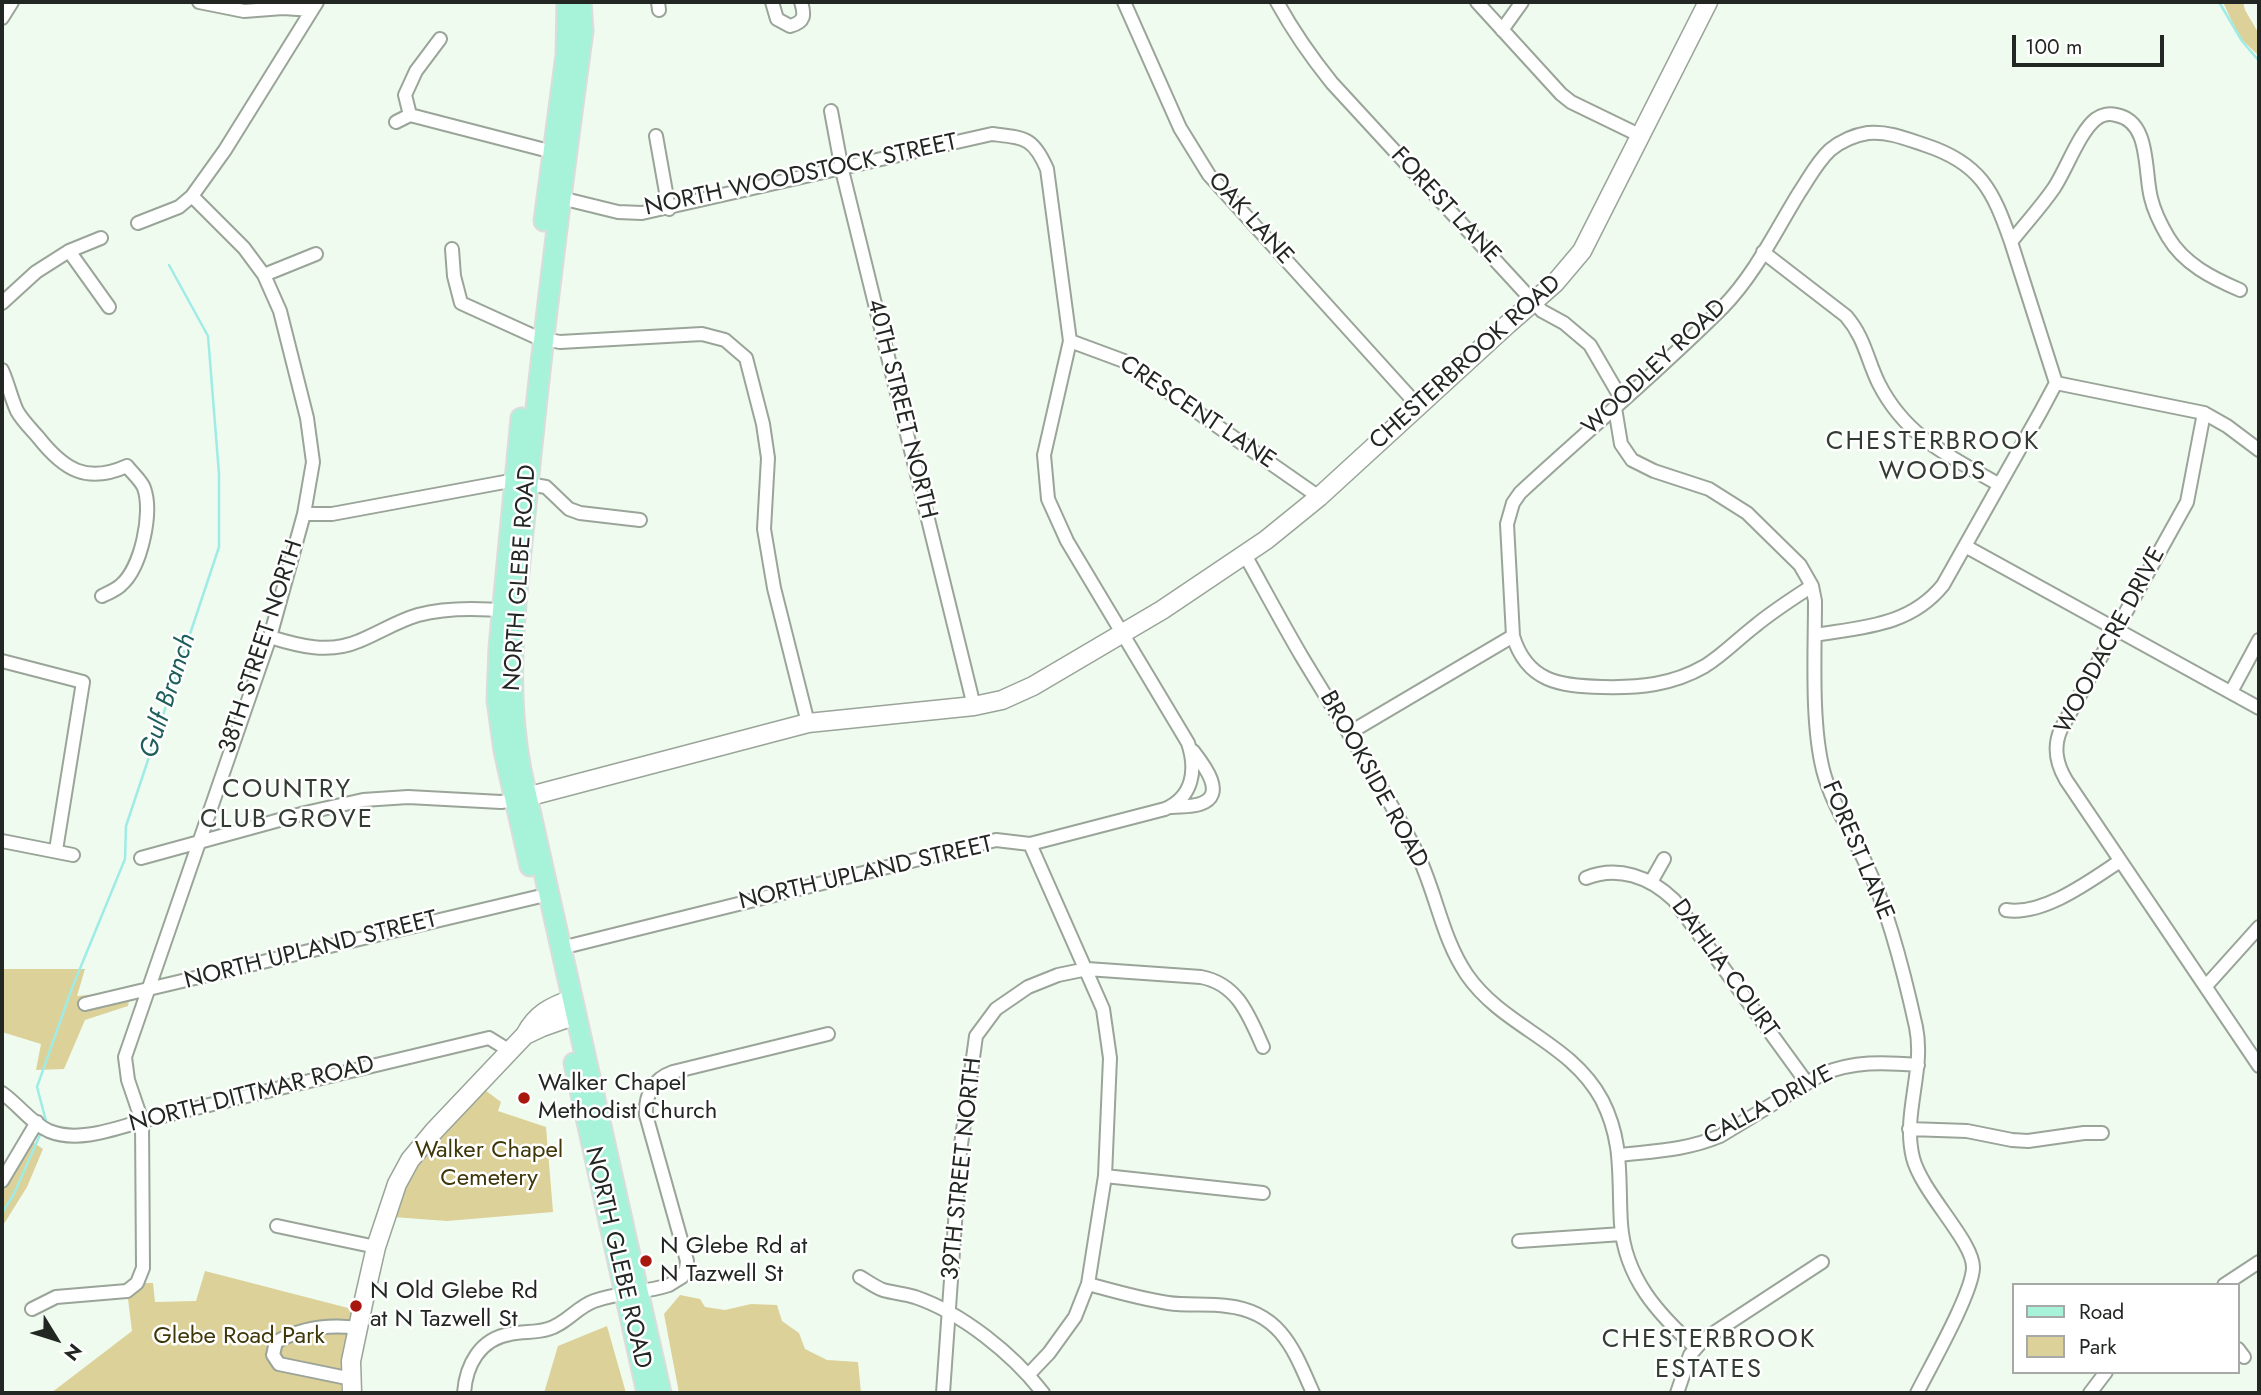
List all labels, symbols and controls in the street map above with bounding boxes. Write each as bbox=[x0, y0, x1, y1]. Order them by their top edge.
scale bar bbox=[2016, 21, 2168, 65]
text: 100 m bbox=[2025, 32, 2082, 62]
street label: NORTH WOODSTOCK STREET bbox=[642, 129, 960, 223]
street label: FOREST LANE bbox=[1384, 142, 1506, 270]
street label: OAK LANE bbox=[1201, 167, 1299, 271]
street label: CHESTERBROOK ROAD bbox=[1365, 270, 1567, 456]
street label: WOODLEY ROAD bbox=[1577, 294, 1733, 442]
street label: 40TH STREET NORTH bbox=[860, 296, 942, 522]
street label: CRESCENT LANE bbox=[1114, 350, 1280, 476]
district label: CHESTERBROOK WOODS bbox=[1827, 427, 2039, 488]
street label: NORTH GLEBE ROAD bbox=[499, 464, 543, 692]
street label: 38TH STREET NORTH bbox=[214, 537, 310, 757]
street label: WOODACRE DRIVE bbox=[2050, 543, 2172, 739]
water label: Gulf Branch bbox=[134, 630, 204, 762]
street label: BROOKSIDE ROAD bbox=[1312, 686, 1434, 874]
district label: COUNTRY CLUB GROVE bbox=[201, 775, 373, 836]
street label: FOREST LANE bbox=[1815, 777, 1899, 925]
street label: NORTH UPLAND STREET bbox=[736, 831, 996, 917]
street label: DAHLIA COURT bbox=[1664, 894, 1784, 1044]
street label: NORTH UPLAND STREET bbox=[182, 906, 440, 996]
street label: NORTH DITTMAR ROAD bbox=[126, 1051, 378, 1139]
street label: 39TH STREET NORTH bbox=[937, 1056, 989, 1282]
street label: CALLA DRIVE bbox=[1700, 1060, 1838, 1152]
place label: Walker Chapel Methodist Church bbox=[538, 1070, 717, 1126]
marker: Walker Chapel Methodist Church bbox=[516, 1090, 532, 1106]
park label: Walker Chapel Cemetery bbox=[415, 1137, 563, 1193]
street label: NORTH GLEBE ROAD bbox=[577, 1144, 657, 1372]
place label: N Glebe Rd at N Tazwell St bbox=[660, 1233, 807, 1289]
marker: N Glebe Rd at N Tazwell St bbox=[638, 1253, 654, 1269]
place label: N Old Glebe Rd at N Tazwell St bbox=[370, 1278, 538, 1334]
legend bbox=[2012, 1283, 2240, 1374]
text: Road bbox=[2079, 1297, 2124, 1327]
marker: N Old Glebe Rd at N Tazwell St bbox=[348, 1298, 364, 1314]
north arrow bbox=[21, 1304, 91, 1374]
park label: Glebe Road Park bbox=[153, 1323, 325, 1351]
district label: CHESTERBROOK ESTATES bbox=[1603, 1325, 1815, 1386]
text: Park bbox=[2079, 1332, 2116, 1362]
text: N bbox=[58, 1338, 88, 1366]

